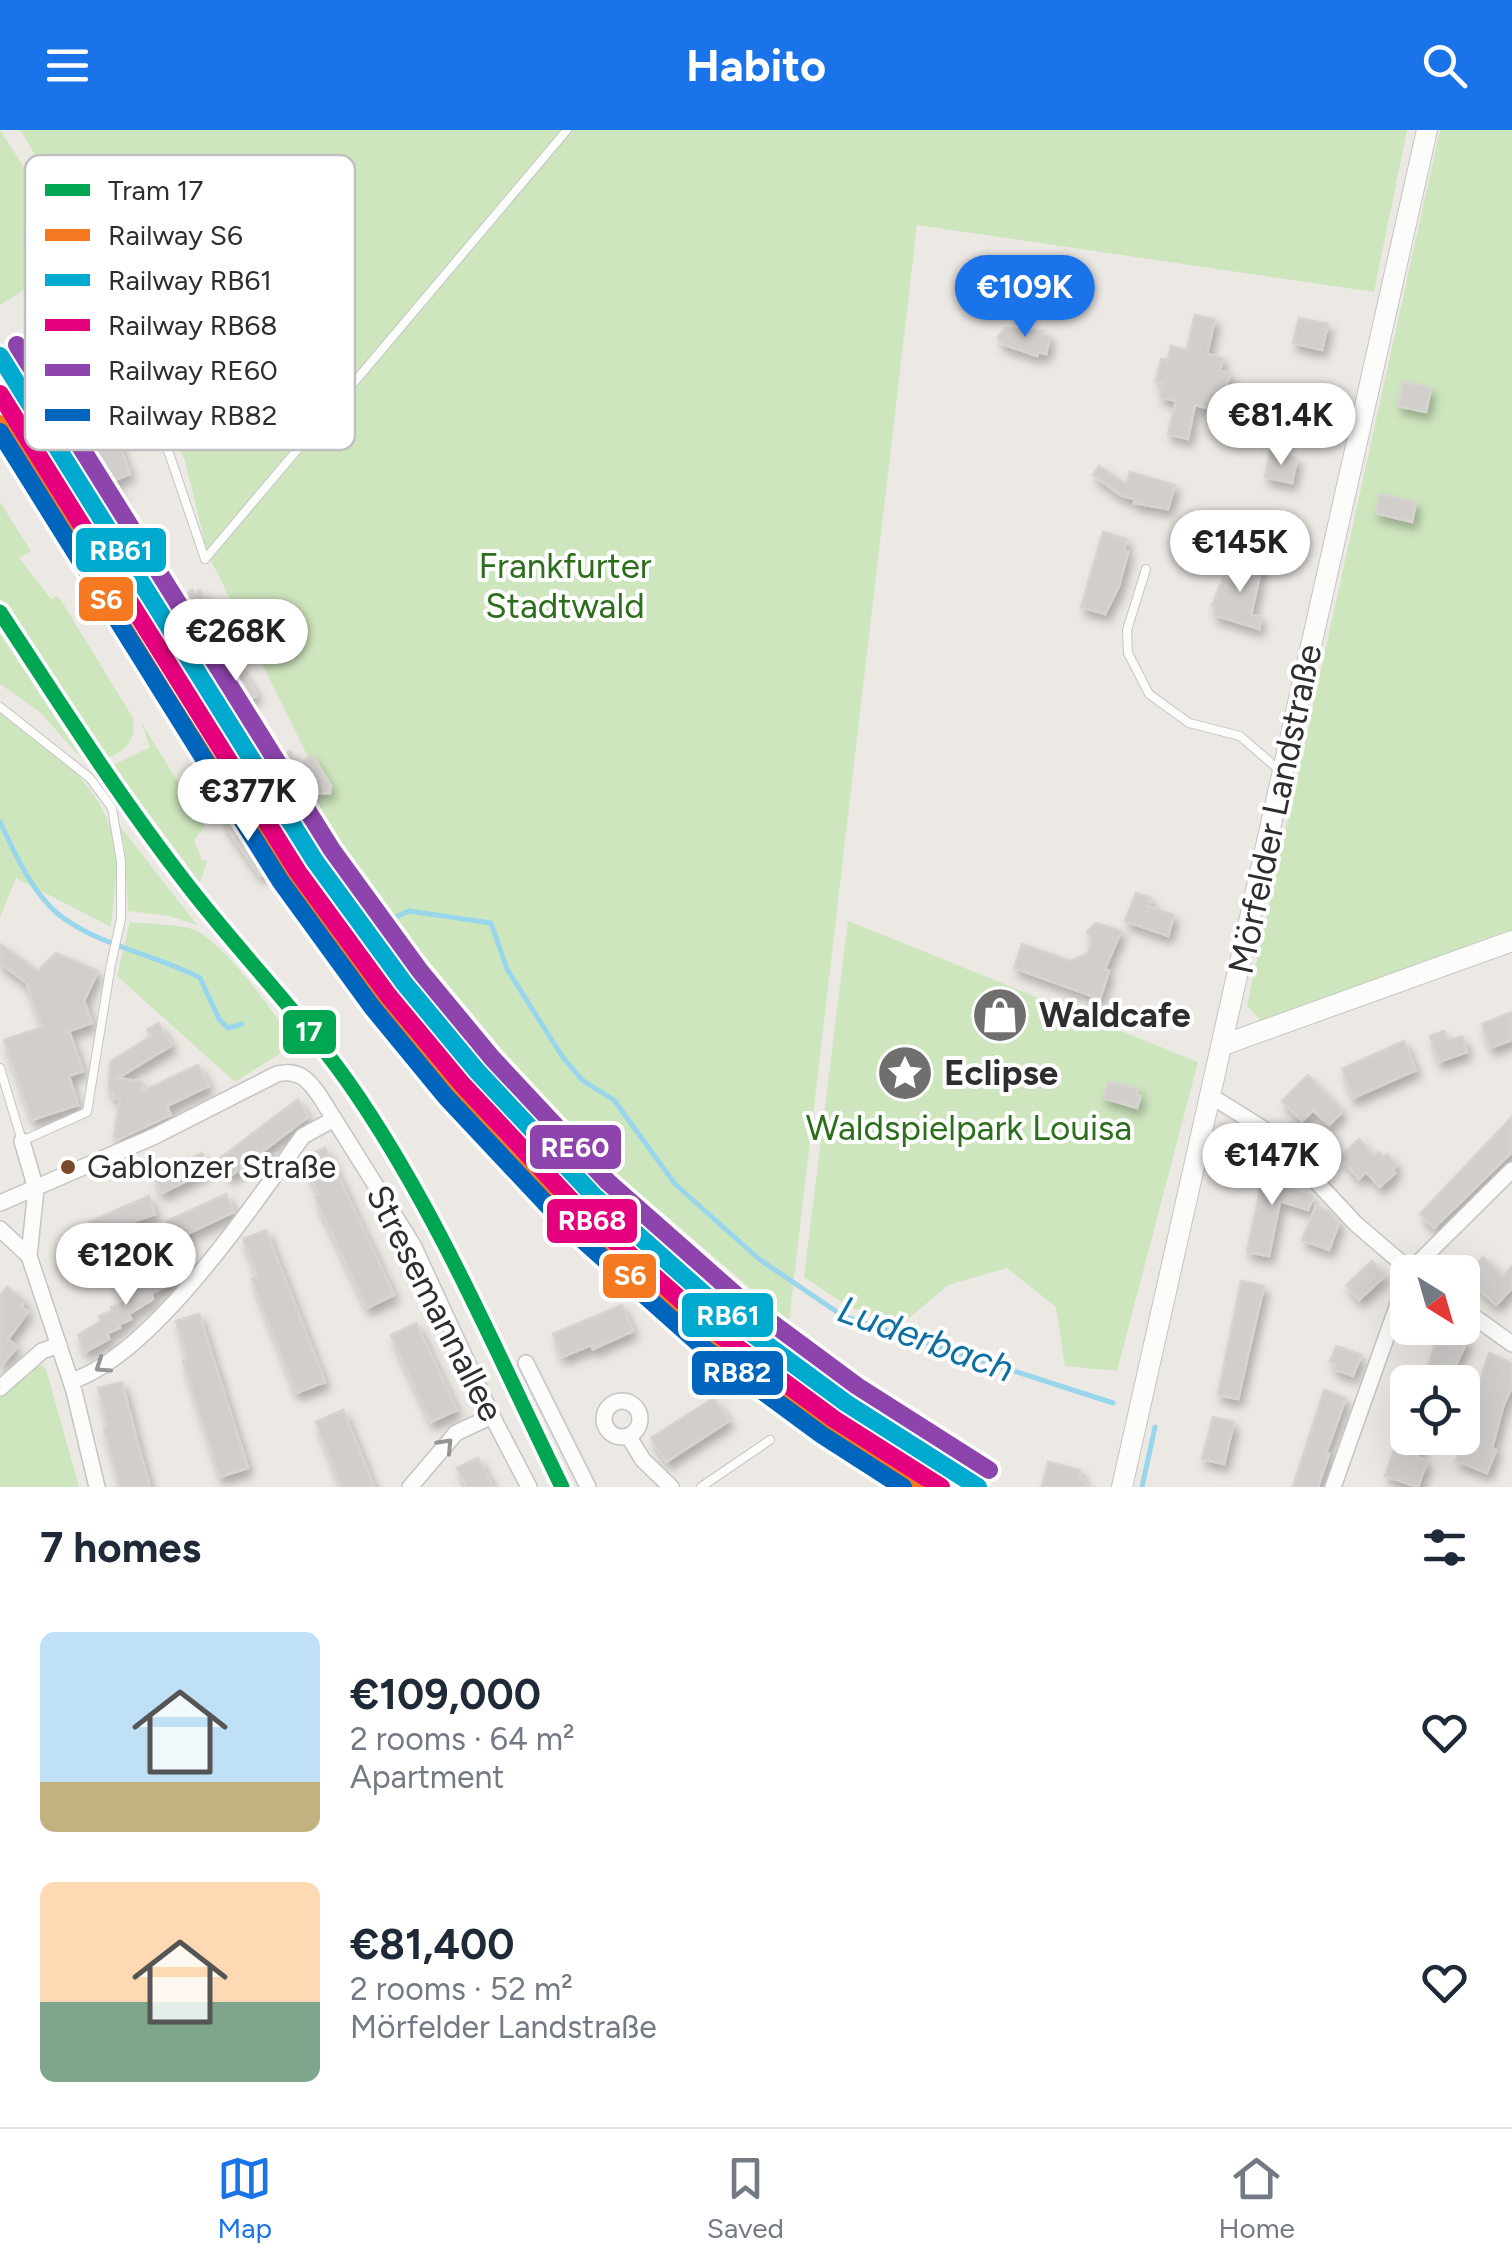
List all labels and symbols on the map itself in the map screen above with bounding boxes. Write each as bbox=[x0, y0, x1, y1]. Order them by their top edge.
legend bbox=[25, 155, 355, 450]
text: Tram 17 bbox=[108, 173, 203, 207]
text: Railway S6 bbox=[108, 218, 243, 252]
pin: €109K bbox=[955, 255, 1095, 340]
text: Railway RB61 bbox=[108, 263, 272, 297]
text: Railway RB68 bbox=[108, 308, 277, 342]
text: Railway RE60 bbox=[108, 353, 278, 387]
pin: €81.4K bbox=[1200, 383, 1362, 468]
text: Railway RB82 bbox=[108, 398, 277, 432]
pin: €145K bbox=[1170, 510, 1310, 595]
line badge: RB61 bbox=[74, 526, 168, 574]
text: RB61 bbox=[89, 533, 153, 567]
park label: Frankfurter Stadtwald bbox=[478, 545, 652, 627]
line badge: S6 bbox=[77, 575, 135, 623]
text: S6 bbox=[89, 582, 123, 616]
pin: €268K bbox=[166, 599, 306, 684]
street label: Mörfelder Landstraße bbox=[1220, 640, 1330, 978]
pin: €377K bbox=[178, 759, 318, 844]
shop icon: Waldcafe bbox=[970, 985, 1030, 1045]
place label: Waldcafe bbox=[1039, 994, 1191, 1036]
line badge: 17 bbox=[281, 1008, 338, 1056]
text: 17 bbox=[295, 1014, 323, 1048]
place icon: Eclipse bbox=[875, 1043, 935, 1103]
place label: Eclipse bbox=[944, 1052, 1058, 1094]
park label: Waldspielpark Louisa bbox=[806, 1107, 1132, 1149]
line badge: RE60 bbox=[528, 1123, 623, 1171]
pin: €147K bbox=[1202, 1123, 1342, 1208]
text: RE60 bbox=[541, 1130, 609, 1164]
place label: Gablonzer Straße bbox=[87, 1148, 336, 1186]
marker: Gablonzer Straße bbox=[58, 1157, 78, 1177]
street label: Stresemannallee bbox=[357, 1178, 513, 1428]
line badge: RB68 bbox=[545, 1197, 639, 1245]
text: RB68 bbox=[558, 1203, 626, 1237]
pin: €120K bbox=[56, 1223, 196, 1308]
line badge: S6 bbox=[601, 1252, 658, 1300]
north arrow bbox=[1390, 1255, 1480, 1345]
text: S6 bbox=[613, 1258, 647, 1292]
water label: Luderbach bbox=[832, 1286, 1020, 1392]
line badge: RB61 bbox=[680, 1291, 775, 1339]
text: RB61 bbox=[696, 1298, 760, 1332]
line badge: RB82 bbox=[690, 1349, 785, 1397]
one-way arrow bbox=[95, 1354, 114, 1372]
text: RB82 bbox=[703, 1355, 771, 1389]
one-way arrow bbox=[434, 1438, 452, 1457]

